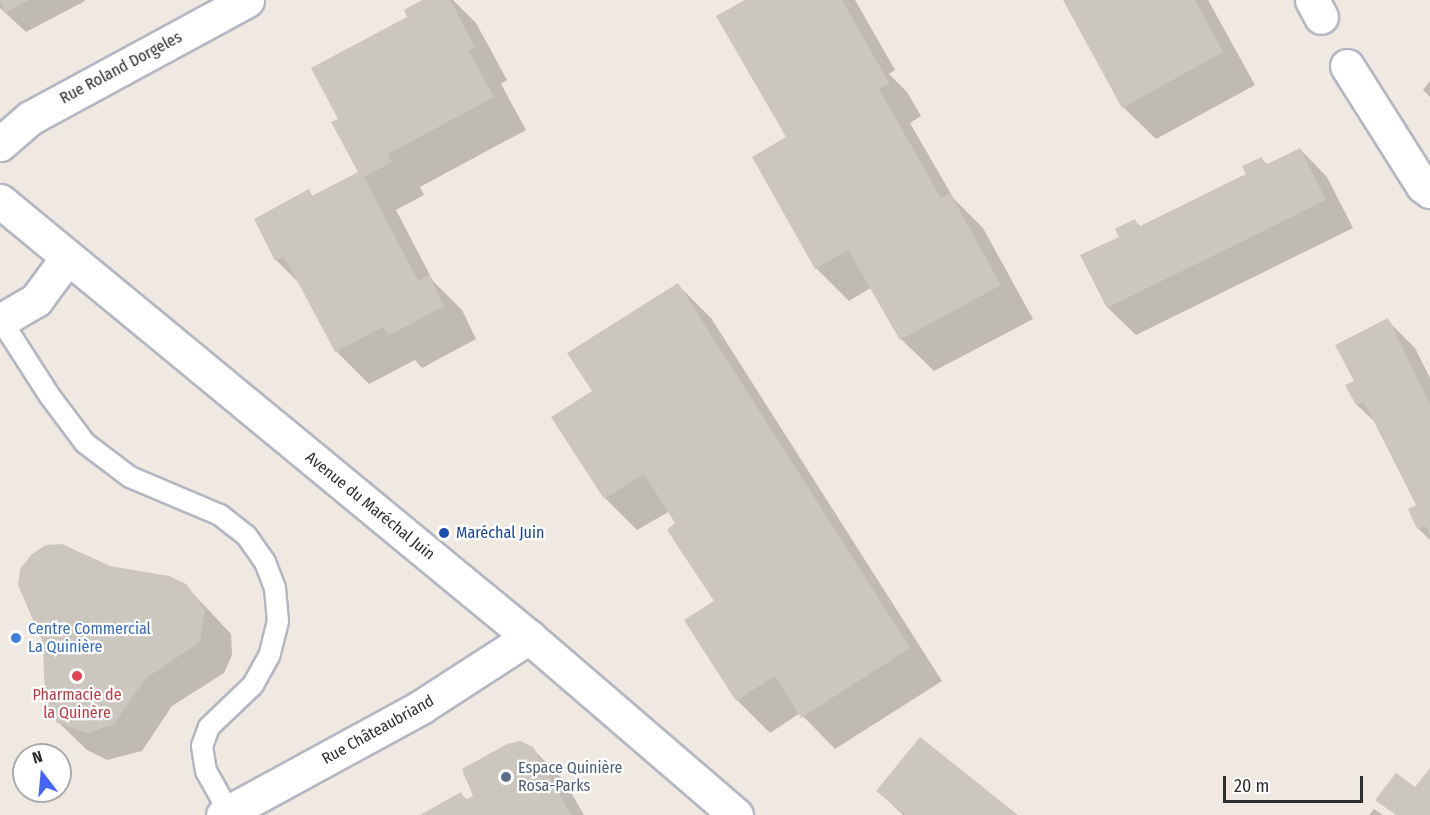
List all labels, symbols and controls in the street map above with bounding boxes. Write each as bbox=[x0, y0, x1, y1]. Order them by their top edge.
street label: Rue Roland Dorgeles bbox=[57, 28, 185, 108]
street label: Avenue du Maréchal Juin bbox=[301, 448, 439, 564]
place label: Maréchal Juin bbox=[456, 523, 544, 543]
marker: Maréchal Juin bbox=[437, 526, 451, 540]
place label: Centre Commercial La Quinière bbox=[28, 619, 151, 657]
marker: Centre Commercial La Quinière bbox=[9, 631, 23, 645]
marker: Pharmacie de la Quinère bbox=[70, 669, 84, 683]
place label: Pharmacie de la Quinère bbox=[32, 685, 122, 723]
street label: Rue Châteaubriand bbox=[319, 691, 437, 769]
north arrow bbox=[12, 743, 72, 803]
text: N bbox=[30, 747, 45, 768]
place label: Espace Quinière Rosa-Parks bbox=[518, 758, 623, 796]
scale bar bbox=[1226, 764, 1366, 802]
marker: Espace Quinière Rosa-Parks bbox=[499, 770, 513, 784]
text: 20 m bbox=[1234, 775, 1269, 797]

